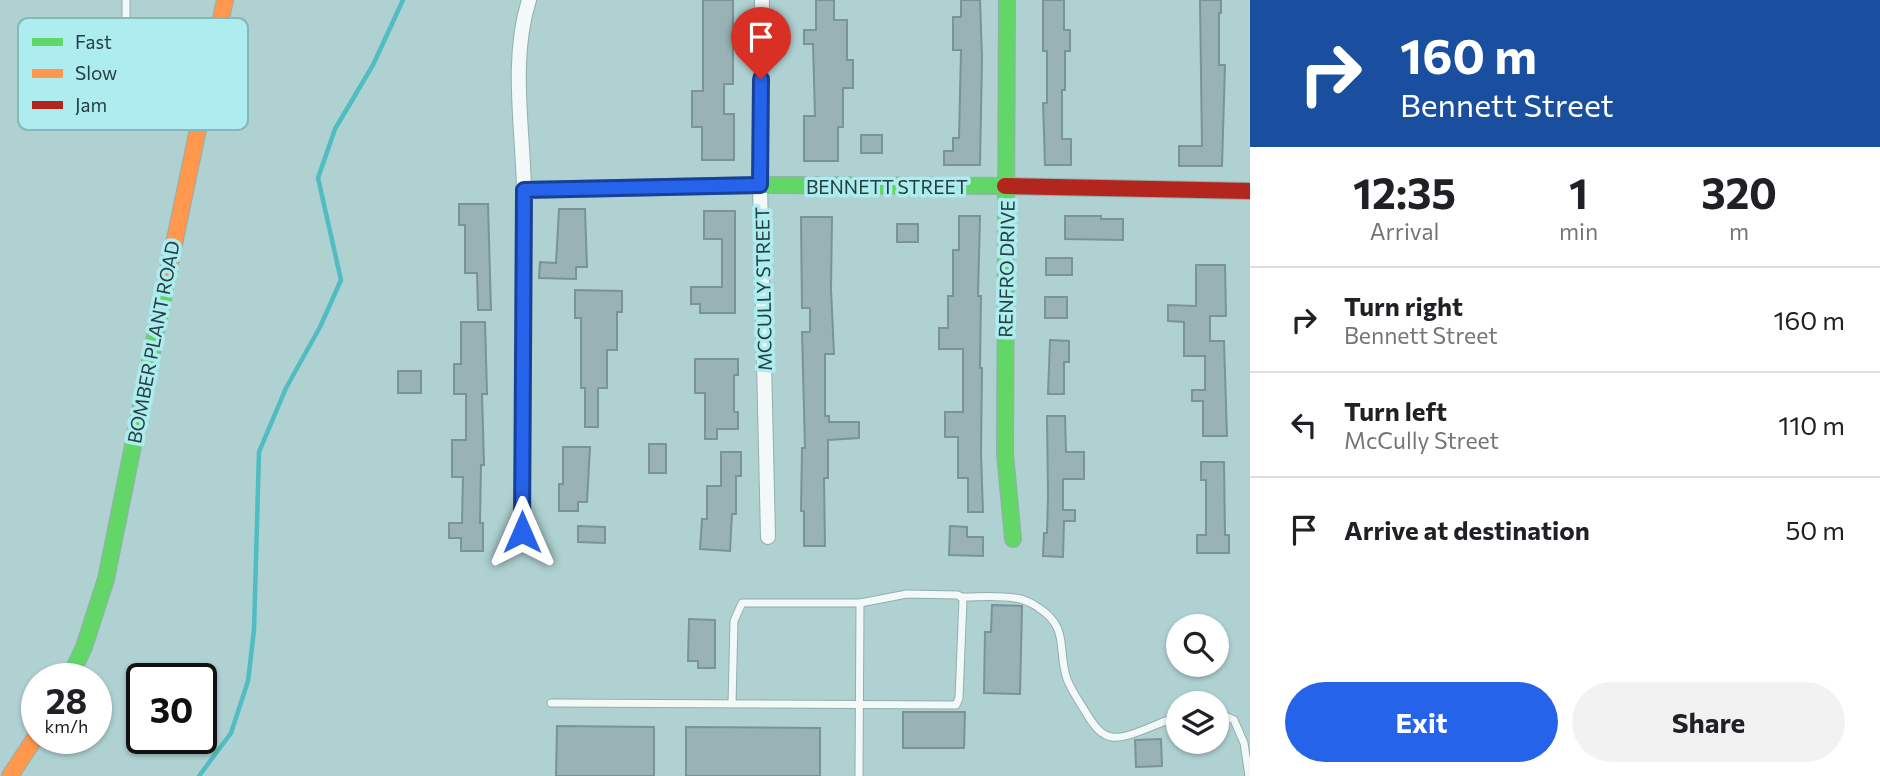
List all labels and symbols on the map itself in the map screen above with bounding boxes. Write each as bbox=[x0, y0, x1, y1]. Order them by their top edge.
pin bbox=[731, 7, 791, 79]
legend bbox=[18, 18, 248, 130]
text: Fast bbox=[75, 30, 112, 53]
text: Slow bbox=[75, 61, 117, 84]
text: Jam bbox=[75, 93, 107, 116]
street label: BENNETT STREET bbox=[806, 175, 968, 198]
street label: RENFRO DRIVE bbox=[993, 200, 1019, 338]
street label: MCCULLY STREET bbox=[750, 207, 776, 371]
street label: BOMBER PLANT ROAD bbox=[122, 239, 184, 445]
position arrow bbox=[485, 495, 559, 569]
speed limit sign: 30 bbox=[126, 663, 217, 754]

